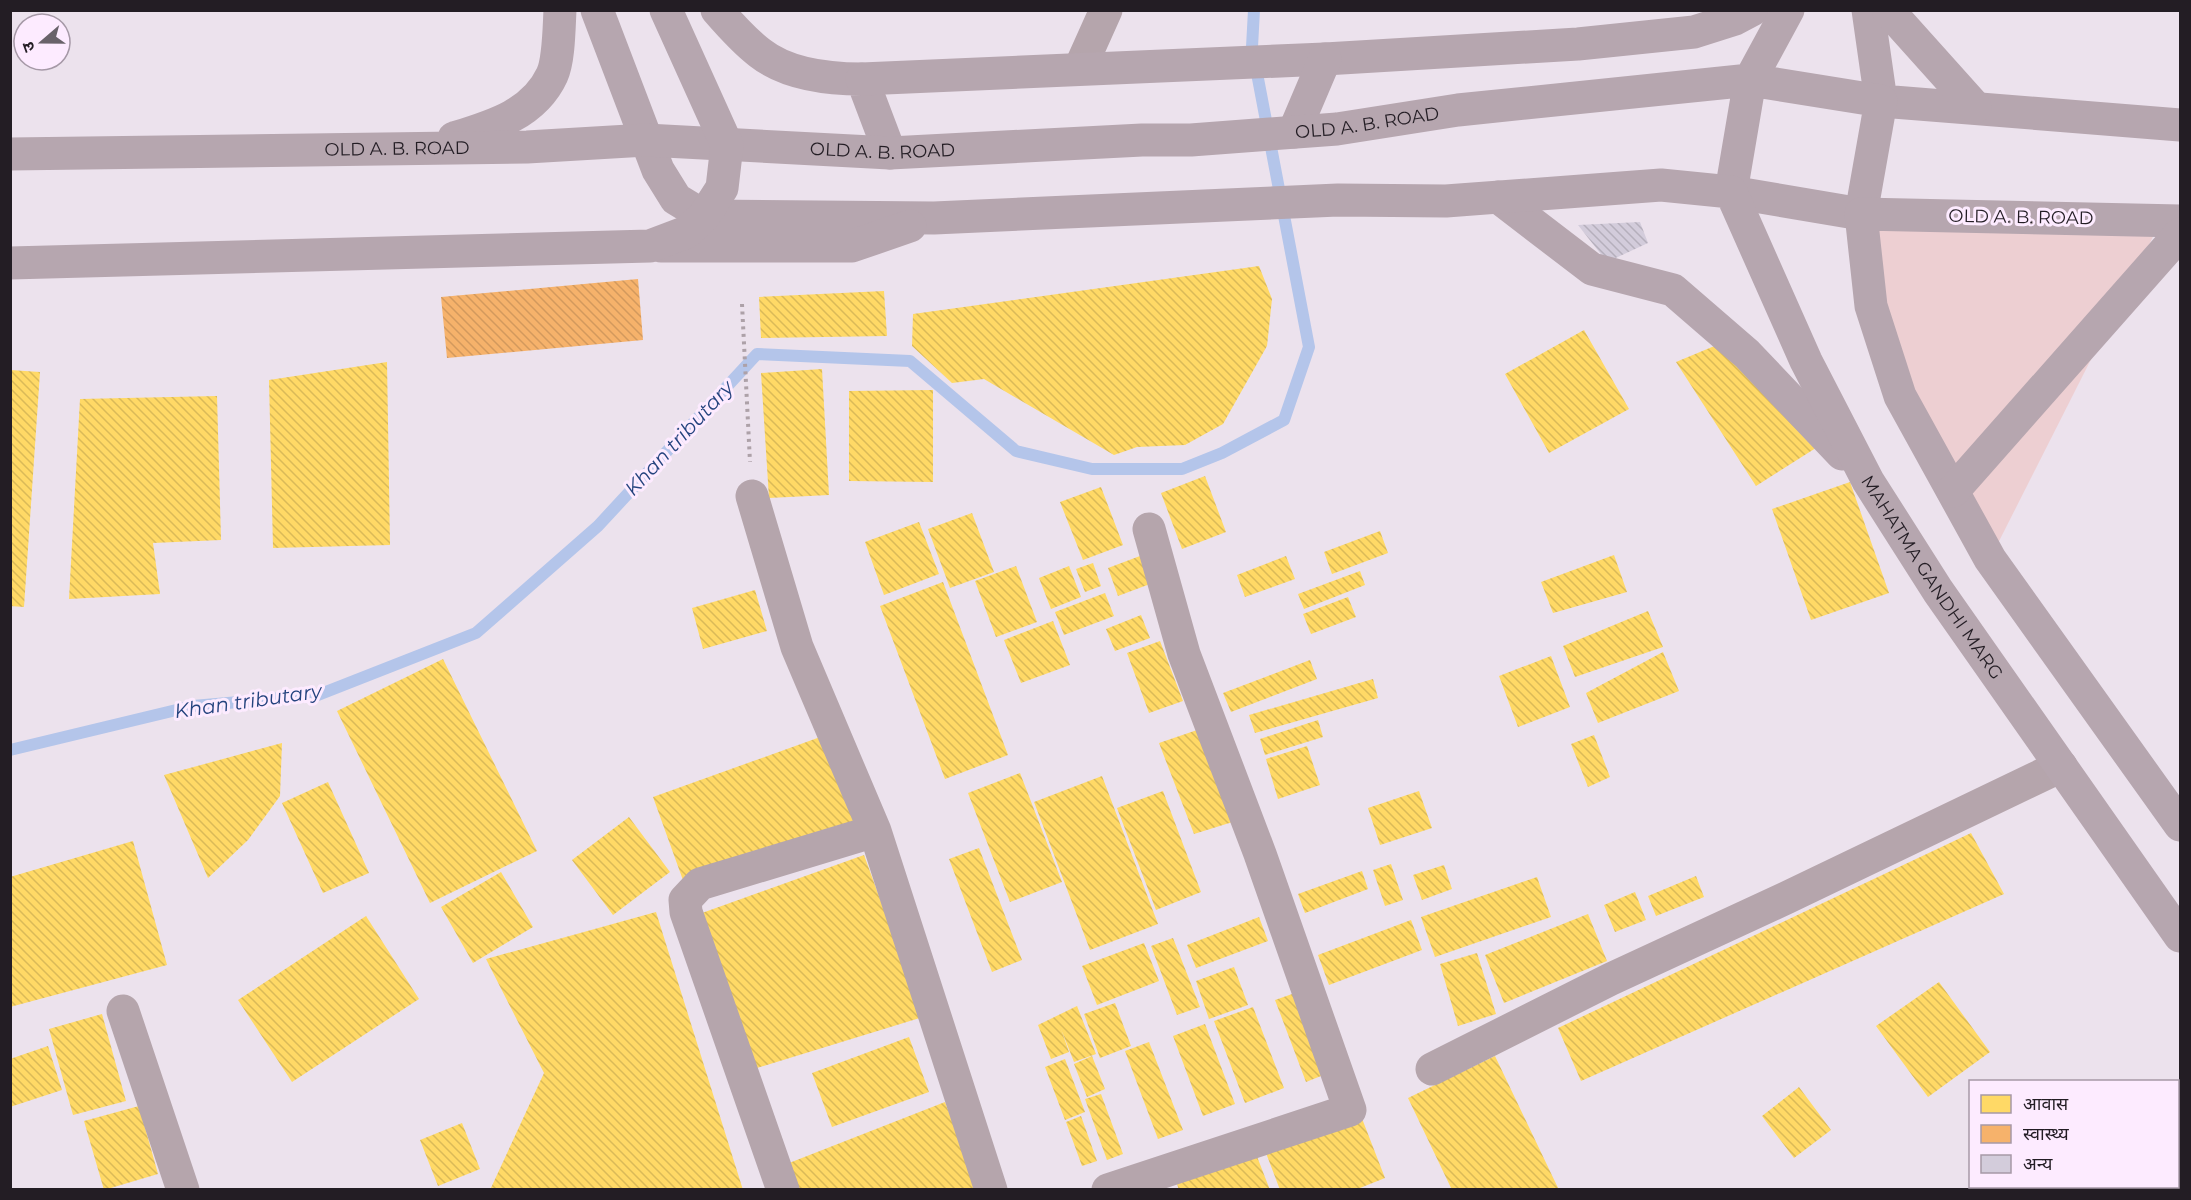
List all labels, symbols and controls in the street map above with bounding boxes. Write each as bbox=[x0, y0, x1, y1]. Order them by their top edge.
north arrow bbox=[12, 12, 72, 72]
text: उ bbox=[18, 39, 39, 55]
street label: OLD A. B. ROAD bbox=[1294, 102, 1441, 143]
street label: OLD A. B. ROAD bbox=[324, 137, 470, 161]
street label: OLD A. B. ROAD bbox=[809, 138, 955, 164]
street label: OLD A. B. ROAD bbox=[1948, 205, 2094, 229]
water label: Khan tributary bbox=[620, 375, 739, 500]
street label: MAHATMA GANDHI MARG bbox=[1856, 471, 2008, 684]
water label: Khan tributary bbox=[173, 679, 324, 723]
legend bbox=[1969, 1080, 2179, 1188]
text: आवास bbox=[2023, 1093, 2069, 1115]
text: स्वास्थ्य bbox=[2023, 1123, 2069, 1145]
text: अन्य bbox=[2023, 1153, 2053, 1175]

